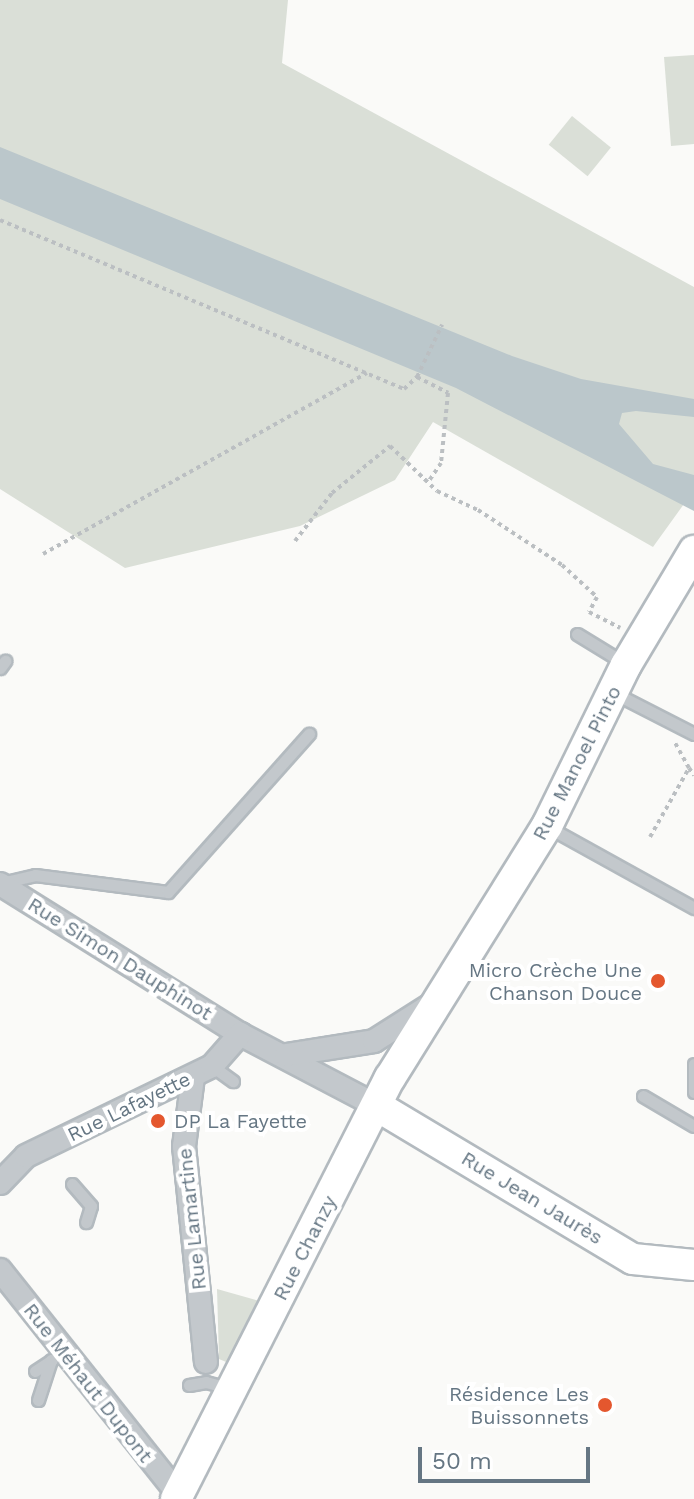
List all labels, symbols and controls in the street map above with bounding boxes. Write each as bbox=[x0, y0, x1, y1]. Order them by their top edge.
street label: Rue Manoel Pinto bbox=[527, 681, 627, 845]
street label: Rue Simon Dauphinot bbox=[23, 892, 217, 1026]
place label: Micro Crèche Une Chanson Douce bbox=[469, 958, 642, 1005]
marker: Micro Crèche Une Chanson Douce bbox=[649, 972, 667, 990]
street label: Rue Lafayette bbox=[64, 1067, 194, 1147]
place label: DP La Fayette bbox=[174, 1109, 308, 1133]
marker: DP La Fayette bbox=[149, 1112, 167, 1130]
street label: Rue Jean Jaurès bbox=[457, 1146, 607, 1250]
street label: Rue Lamartine bbox=[173, 1147, 211, 1291]
street label: Rue Chanzy bbox=[268, 1192, 342, 1304]
street label: Rue Méhaut Dupont bbox=[18, 1299, 158, 1467]
place label: Résidence Les Buissonnets bbox=[449, 1382, 589, 1429]
marker: Résidence Les Buissonnets bbox=[596, 1396, 614, 1414]
scale bar bbox=[422, 1431, 594, 1481]
text: 50 m bbox=[432, 1447, 492, 1475]

